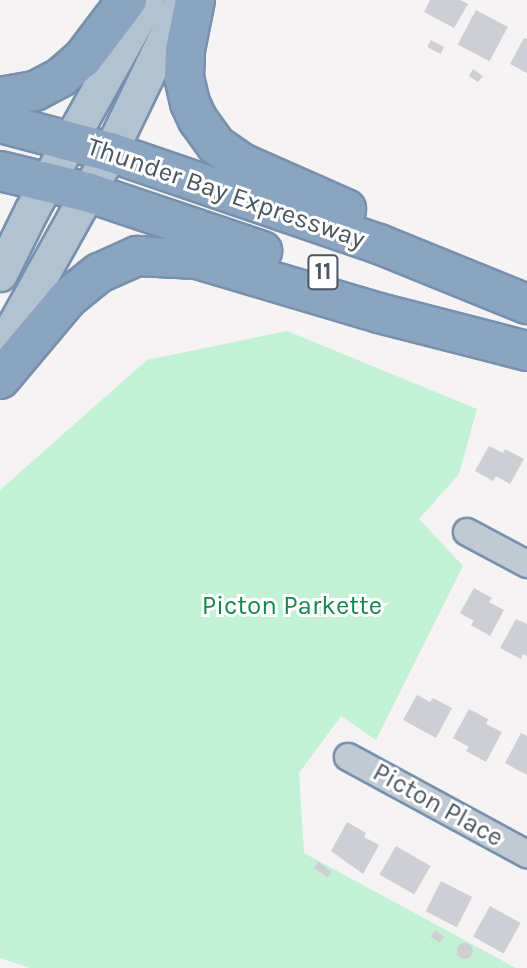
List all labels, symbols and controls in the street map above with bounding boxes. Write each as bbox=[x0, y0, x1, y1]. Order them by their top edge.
street label: Thunder Bay Expressway bbox=[83, 131, 369, 255]
road number: 11 bbox=[307, 251, 339, 292]
park label: Picton Parkette bbox=[202, 590, 382, 622]
street label: Picton Place bbox=[367, 756, 509, 854]

